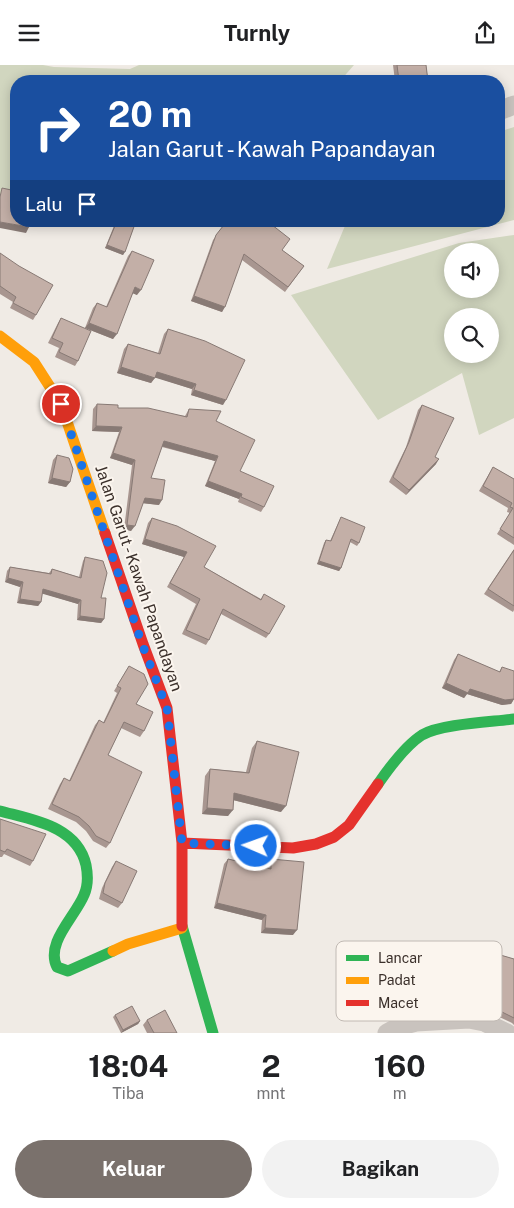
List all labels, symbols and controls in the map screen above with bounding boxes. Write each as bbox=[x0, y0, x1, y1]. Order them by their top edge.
icon: menu bbox=[15, 19, 43, 47]
icon: share bbox=[471, 19, 499, 47]
text: Turnly bbox=[224, 20, 290, 46]
text: 20 m bbox=[108, 94, 192, 135]
icon: right bbox=[25, 95, 90, 160]
text: Jalan Garut - Kawah Papandayan bbox=[108, 136, 435, 162]
icon: arrive bbox=[73, 190, 101, 218]
text: Lalu bbox=[25, 193, 63, 215]
map controls bbox=[444, 243, 499, 363]
button: sound bbox=[444, 243, 499, 298]
button: search bbox=[444, 308, 499, 363]
pin bbox=[40, 383, 82, 425]
icon: arrive bbox=[47, 390, 75, 418]
street label: Jalan Garut - Kawah Papandayan bbox=[91, 462, 187, 694]
position arrow bbox=[229, 819, 281, 871]
legend bbox=[336, 941, 502, 1021]
text: Lancar bbox=[378, 950, 422, 966]
text: Padat bbox=[378, 972, 416, 988]
text: Macet bbox=[378, 995, 419, 1011]
text: 18:04 bbox=[88, 1048, 168, 1084]
text: 2 bbox=[261, 1048, 281, 1084]
text: 160 bbox=[374, 1048, 426, 1084]
text: Tiba bbox=[112, 1084, 144, 1103]
text: mnt bbox=[257, 1084, 285, 1103]
text: m bbox=[393, 1084, 407, 1103]
button: Keluar bbox=[15, 1140, 252, 1198]
button: Bagikan bbox=[262, 1140, 499, 1198]

